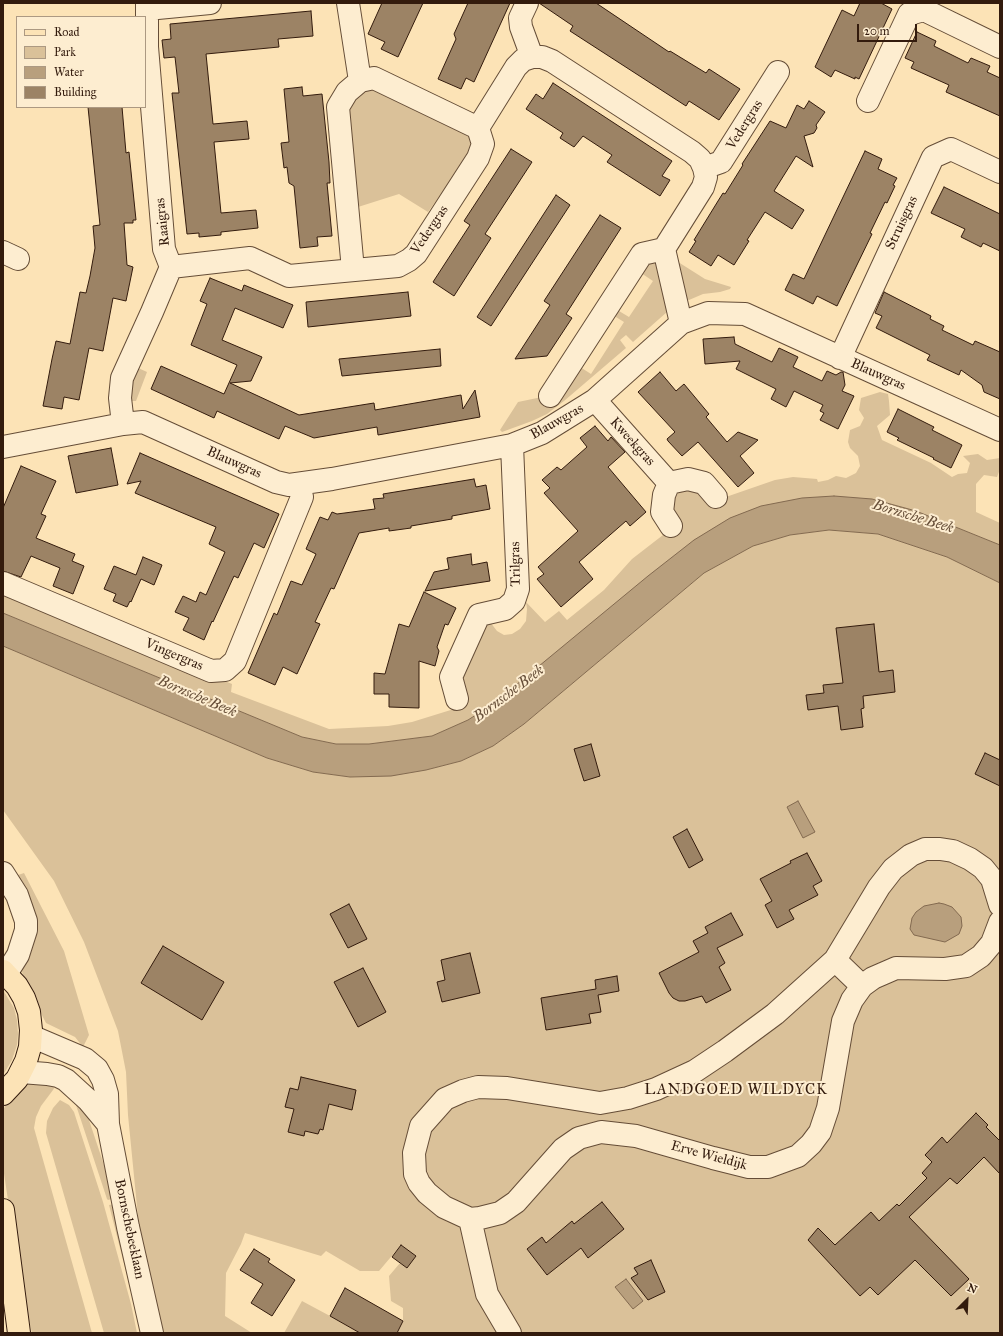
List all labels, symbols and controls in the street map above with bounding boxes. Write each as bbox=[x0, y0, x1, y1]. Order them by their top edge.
legend bbox=[16, 16, 146, 108]
scale bar bbox=[859, 16, 919, 42]
text: 20 m bbox=[864, 24, 890, 38]
text: Road bbox=[54, 25, 80, 39]
text: Park bbox=[54, 45, 76, 59]
text: Water bbox=[54, 65, 84, 79]
text: Building bbox=[54, 85, 96, 99]
street label: Vedergras bbox=[723, 97, 767, 153]
street label: Struisgras bbox=[882, 193, 922, 253]
street label: Raaigras bbox=[152, 197, 174, 247]
street label: Vedergras bbox=[408, 202, 452, 258]
street label: Blauwgras bbox=[848, 355, 908, 395]
street label: Blauwgras bbox=[527, 401, 587, 443]
street label: Kweekgras bbox=[606, 414, 658, 470]
street label: Blauwgras bbox=[204, 443, 264, 483]
water label: Bornsche Beek bbox=[870, 496, 956, 538]
street label: Trilgras bbox=[507, 541, 525, 587]
street label: Vingergras bbox=[142, 635, 206, 675]
water label: Bornsche Beek bbox=[470, 662, 548, 726]
water label: Bornsche Beek bbox=[155, 672, 239, 722]
district label: LANDGOED WILDYCK bbox=[644, 1081, 828, 1099]
street label: Erve Wieldijk bbox=[669, 1138, 749, 1174]
street label: Bornschebeeklaan bbox=[110, 1177, 148, 1281]
north arrow bbox=[947, 1280, 987, 1320]
text: N bbox=[965, 1281, 979, 1296]

